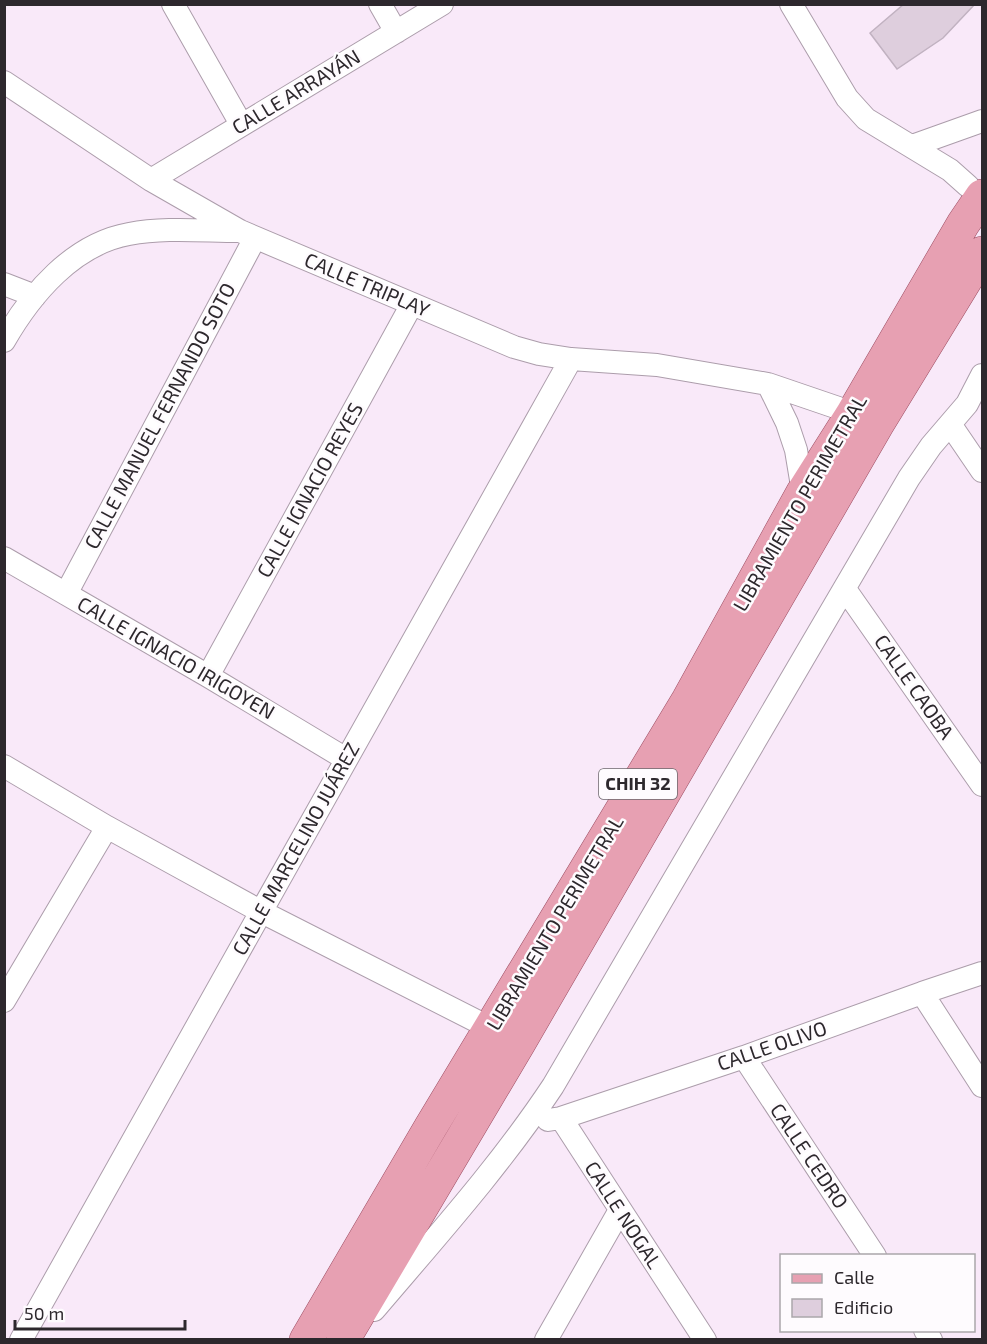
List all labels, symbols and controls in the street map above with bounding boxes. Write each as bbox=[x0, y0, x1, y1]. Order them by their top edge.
street label: CALLE ARRAYÁN bbox=[227, 44, 364, 139]
street label: CALLE TRIPLAY bbox=[301, 247, 434, 321]
street label: CALLE MANUEL FERNANDO SOTO bbox=[79, 278, 240, 553]
street label: LIBRAMIENTO PERIMETRAL bbox=[727, 390, 871, 615]
street label: CALLE IGNACIO REYES bbox=[251, 398, 367, 581]
street label: CALLE IGNACIO IRIGOYEN bbox=[74, 591, 279, 723]
street label: CALLE CAOBA bbox=[870, 630, 960, 744]
street label: CALLE MARCELINO JUÁREZ bbox=[227, 738, 364, 959]
road number: CHIH 32 bbox=[599, 769, 677, 799]
street label: LIBRAMIENTO PERIMETRAL bbox=[481, 811, 628, 1034]
street label: CALLE OLIVO bbox=[714, 1015, 830, 1075]
street label: CALLE CEDRO bbox=[766, 1098, 854, 1213]
street label: CALLE NOGAL bbox=[580, 1156, 667, 1272]
legend bbox=[780, 1254, 975, 1332]
text: Calle bbox=[834, 1266, 875, 1288]
scale bar bbox=[15, 1293, 184, 1331]
text: Edificio bbox=[834, 1296, 893, 1318]
text: 50 m bbox=[24, 1302, 64, 1324]

